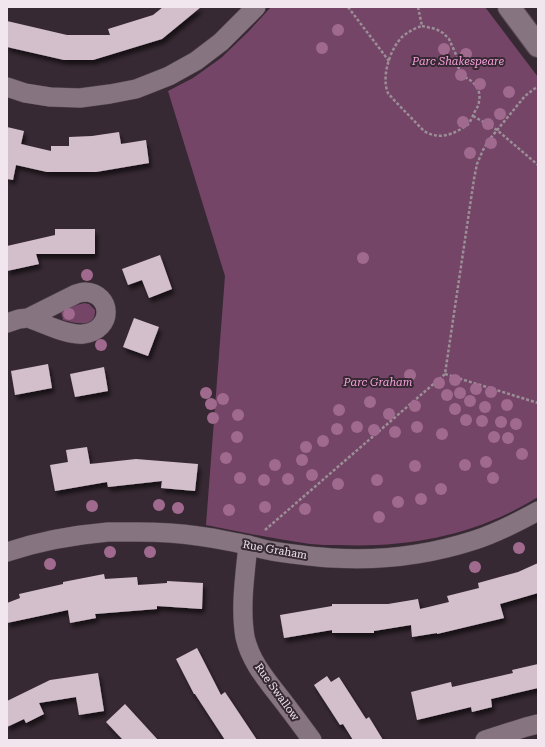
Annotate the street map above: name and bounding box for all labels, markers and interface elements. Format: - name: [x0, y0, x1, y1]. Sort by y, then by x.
- park label: Parc Shakespeare: [411, 55, 504, 68]
- park label: Parc Graham: [343, 376, 413, 389]
- street label: Rue Graham: [242, 538, 308, 562]
- street label: Rue Swallow: [252, 661, 303, 724]

